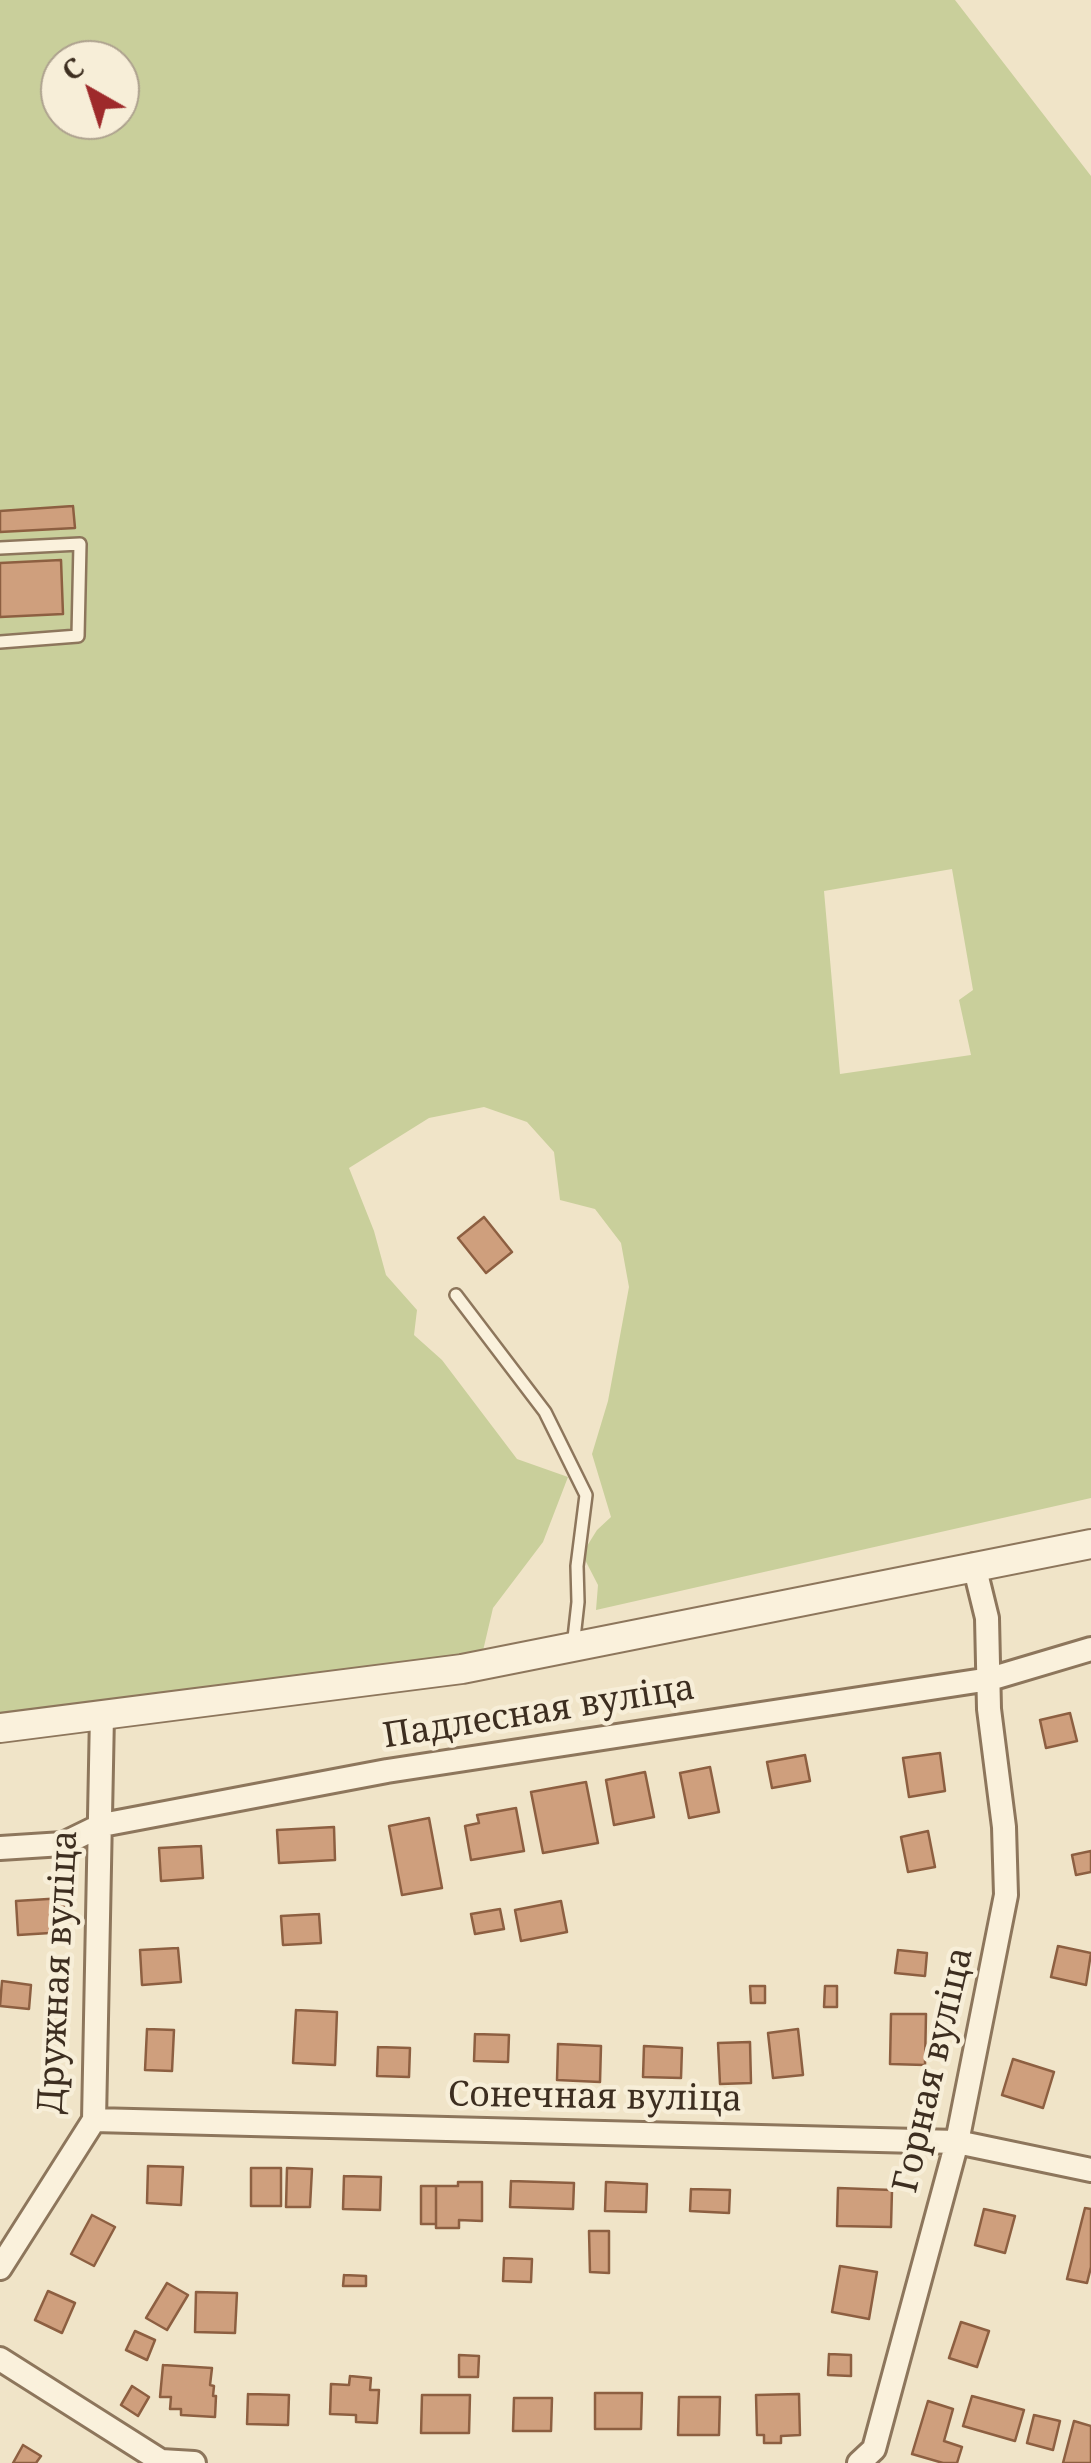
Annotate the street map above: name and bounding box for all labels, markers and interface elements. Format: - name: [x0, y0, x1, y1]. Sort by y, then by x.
- north arrow: [40, 40, 140, 140]
- text: С: [53, 48, 92, 89]
- street label: Падлесная вуліца: [380, 1668, 698, 1758]
- street label: Дружная вуліца: [31, 1829, 87, 2115]
- street label: Горная вуліца: [885, 1943, 983, 2197]
- street label: Сонечная вуліца: [448, 2074, 742, 2122]

